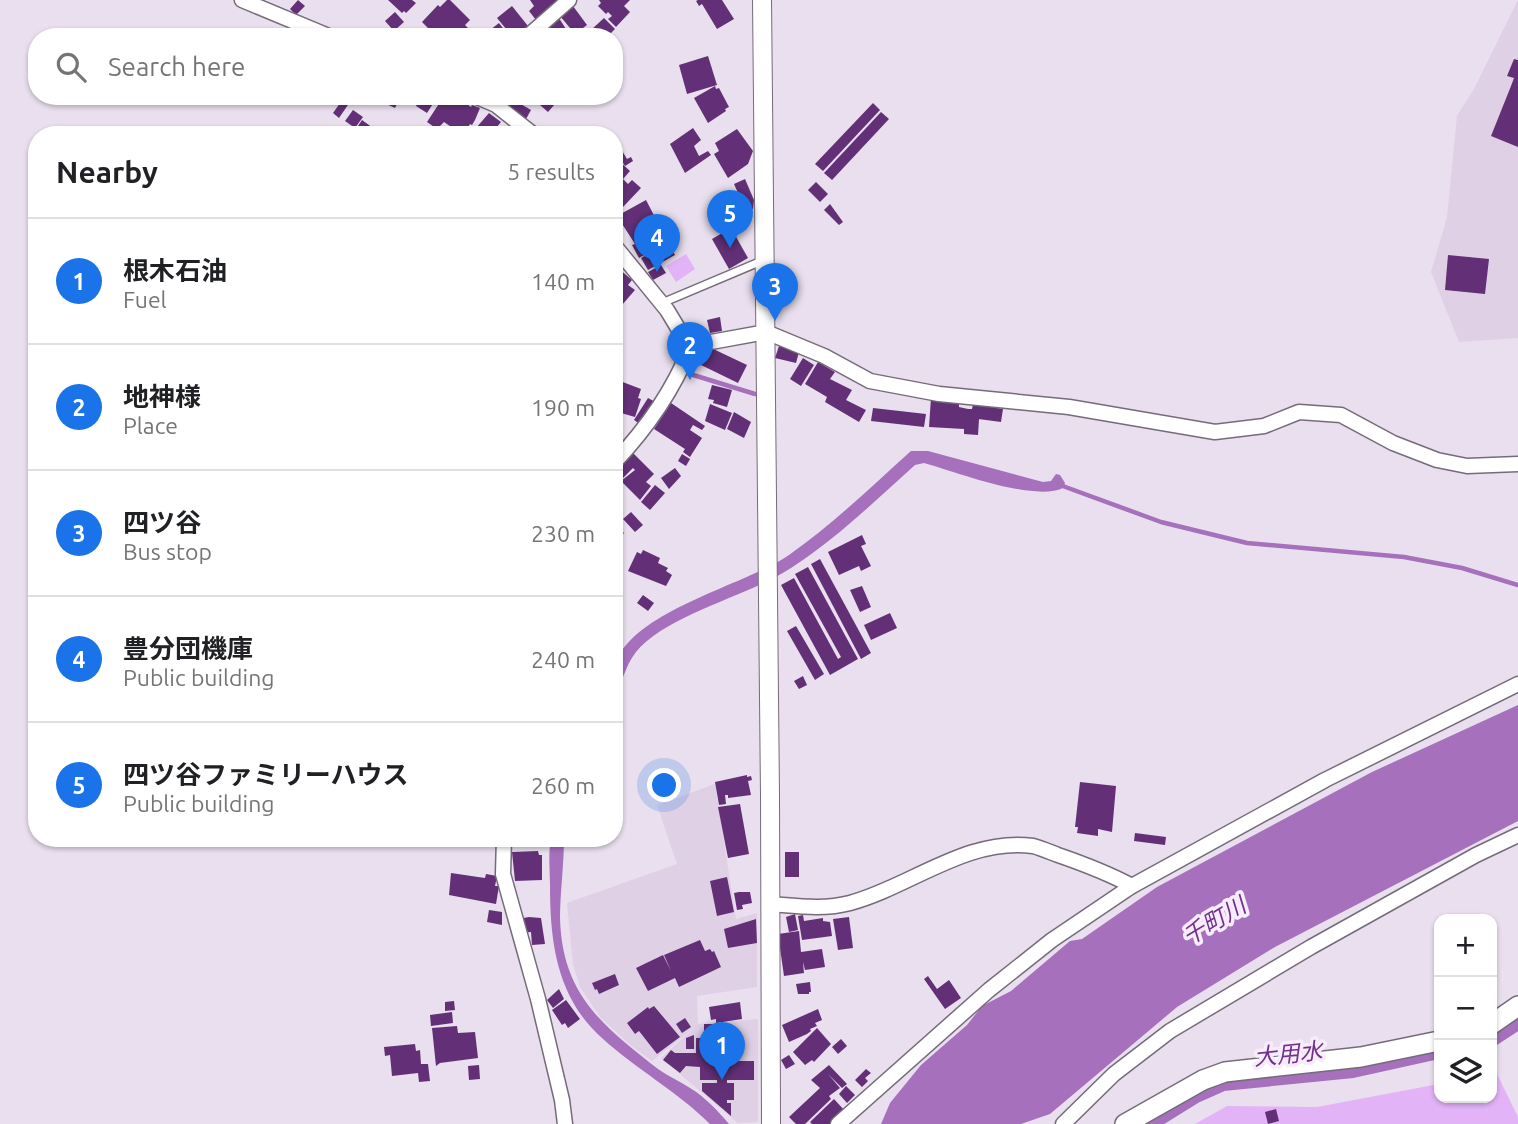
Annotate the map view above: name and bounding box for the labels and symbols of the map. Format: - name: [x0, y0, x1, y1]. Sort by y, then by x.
- pin: 5: [707, 190, 753, 248]
- pin: 4: [634, 214, 680, 272]
- pin: 3: [752, 263, 798, 321]
- pin: 2: [667, 322, 713, 380]
- your location: [647, 768, 681, 802]
- water label: 千町川: [1178, 891, 1252, 949]
- pin: 1: [699, 1022, 745, 1080]
- water label: 大用水: [1252, 1037, 1327, 1070]

